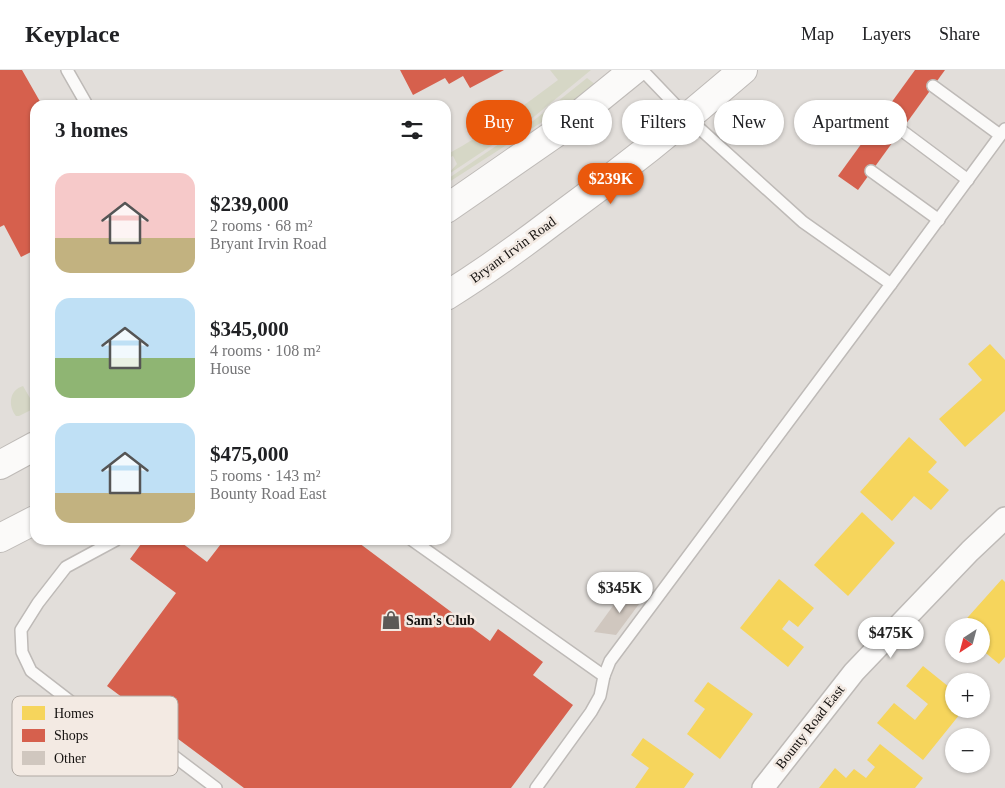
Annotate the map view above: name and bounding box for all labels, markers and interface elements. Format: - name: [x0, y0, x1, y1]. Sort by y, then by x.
- text: Keyplace: [25, 21, 120, 47]
- text: Map: [801, 24, 834, 44]
- text: Layers: [862, 24, 911, 44]
- text: Share: [939, 24, 980, 44]
- chip: Buy: [466, 100, 532, 145]
- chip: Rent: [542, 100, 612, 145]
- chip: Filters: [622, 100, 704, 145]
- chip: New: [714, 100, 784, 145]
- chip: Apartment: [794, 100, 907, 145]
- icon: filters: [398, 116, 426, 144]
- text: 3 homes: [55, 118, 128, 142]
- pin: $239K: [576, 162, 646, 205]
- text: $239K: [589, 170, 633, 187]
- text: $239,000: [210, 192, 289, 216]
- icon: home: [95, 193, 155, 253]
- street label: Bryant Irvin Road: [467, 214, 559, 286]
- text: 2 rooms · 68 m²: [210, 217, 313, 234]
- text: Bryant Irvin Road: [210, 235, 326, 252]
- text: $345,000: [210, 317, 289, 341]
- icon: home: [95, 318, 155, 378]
- text: 4 rooms · 108 m²: [210, 342, 321, 359]
- text: House: [210, 360, 251, 377]
- text: $475,000: [210, 442, 289, 466]
- icon: home: [95, 443, 155, 503]
- text: 5 rooms · 143 m²: [210, 467, 321, 484]
- text: Bounty Road East: [210, 485, 326, 502]
- pin: $345K: [585, 572, 655, 614]
- text: $345K: [598, 579, 642, 596]
- shop icon: Sam's Club: [380, 609, 402, 631]
- place label: Sam's Club: [406, 613, 475, 628]
- pin: $475K: [856, 616, 926, 659]
- north arrow: [945, 618, 990, 662]
- map controls: [945, 618, 990, 773]
- text: $475K: [869, 624, 913, 641]
- button: +: [945, 673, 990, 718]
- street label: Bounty Road East: [773, 682, 847, 772]
- legend: [12, 696, 178, 776]
- text: Homes: [54, 706, 94, 721]
- text: Shops: [54, 728, 88, 743]
- button: −: [945, 728, 990, 773]
- text: Other: [54, 751, 86, 766]

